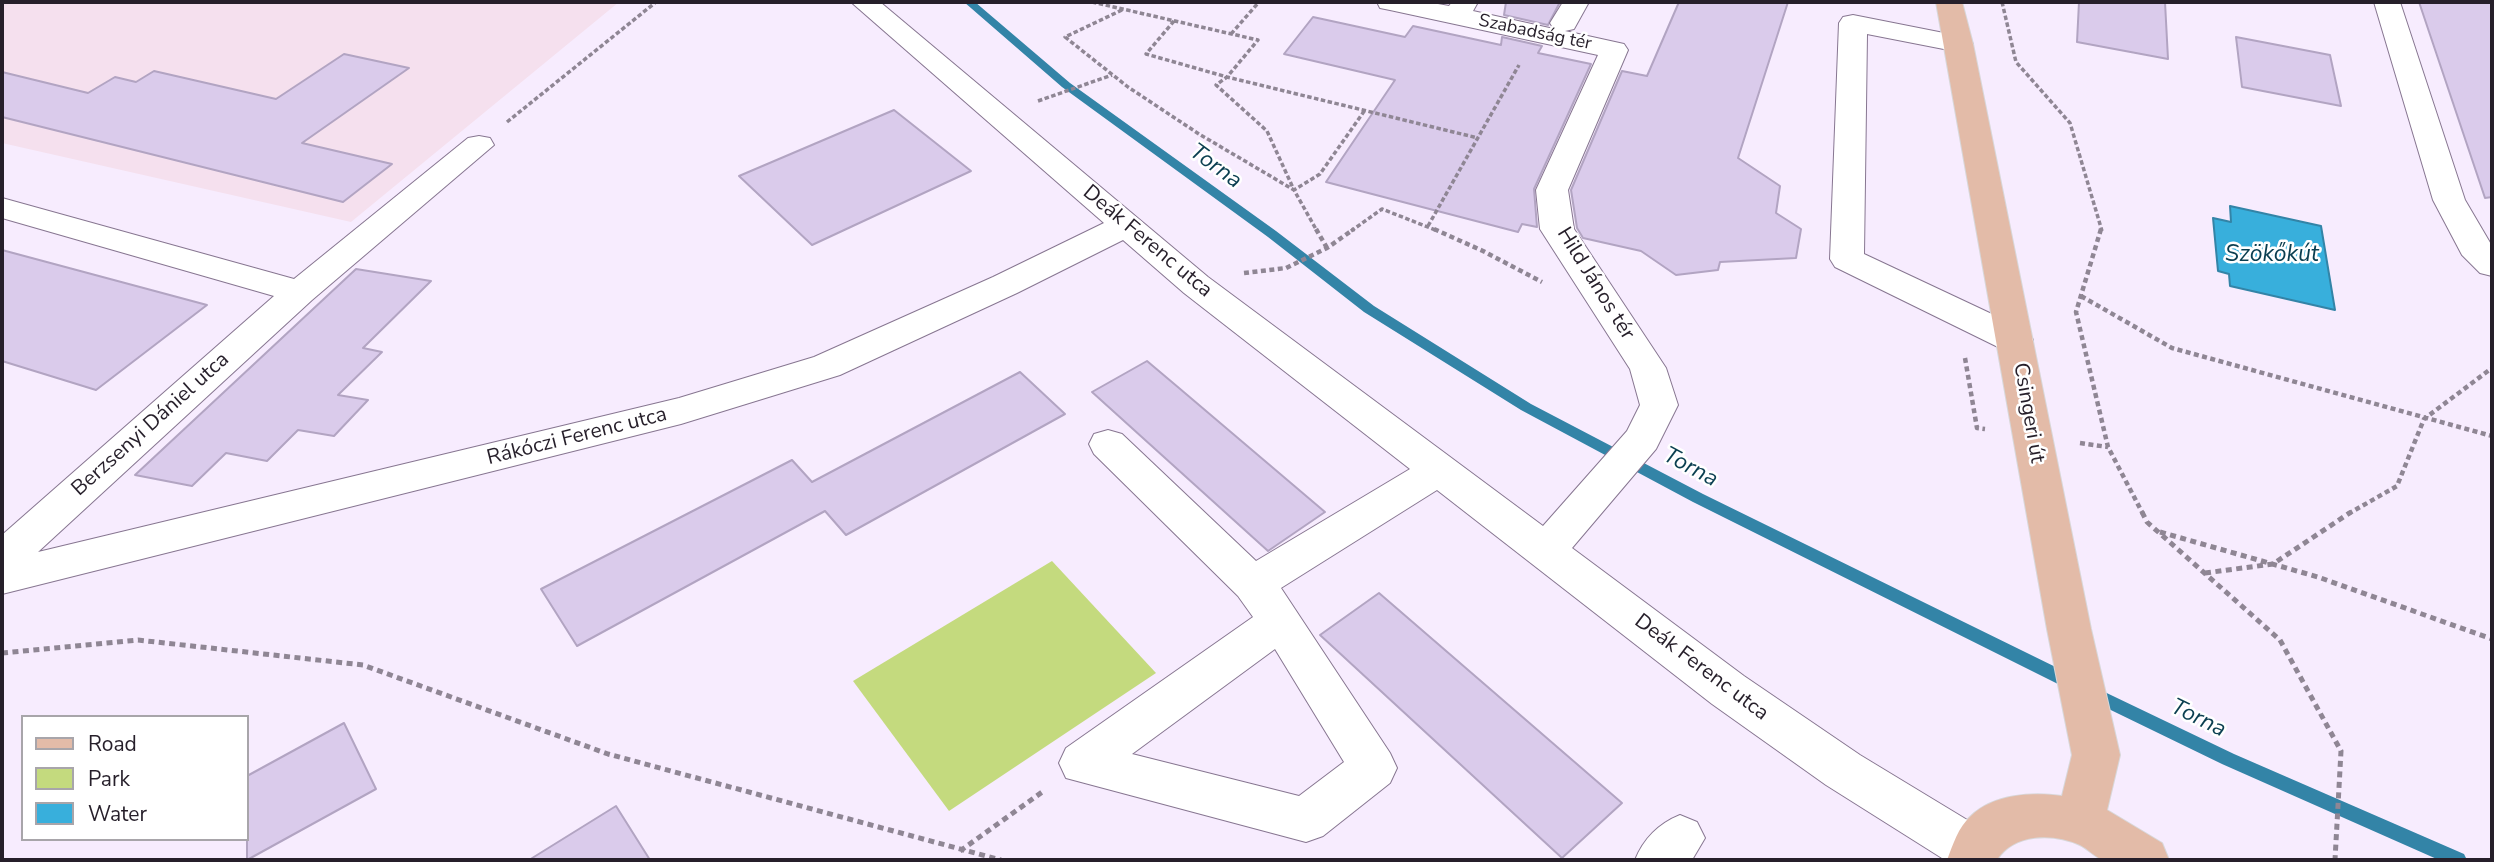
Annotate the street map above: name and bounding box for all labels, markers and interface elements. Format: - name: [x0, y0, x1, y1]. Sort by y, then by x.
- street label: Szabadság tér: [1477, 10, 1593, 56]
- water label: Torna: [1183, 139, 1247, 195]
- street label: Deák Ferenc utca: [1077, 180, 1217, 304]
- street label: Hild János tér: [1551, 223, 1639, 345]
- water label: Szökőkút: [2225, 241, 2319, 269]
- street label: Berzsenyi Dániel utca: [67, 348, 235, 502]
- street label: Csingeri út: [2007, 361, 2049, 465]
- street label: Rákóczi Ferenc utca: [484, 402, 670, 472]
- water label: Torna: [1658, 442, 1722, 494]
- street label: Deák Ferenc utca: [1629, 609, 1773, 727]
- water label: Torna: [2166, 694, 2230, 744]
- legend: [21, 715, 248, 841]
- text: Road: [88, 730, 137, 758]
- text: Park: [88, 765, 130, 793]
- text: Water: [88, 800, 147, 828]

